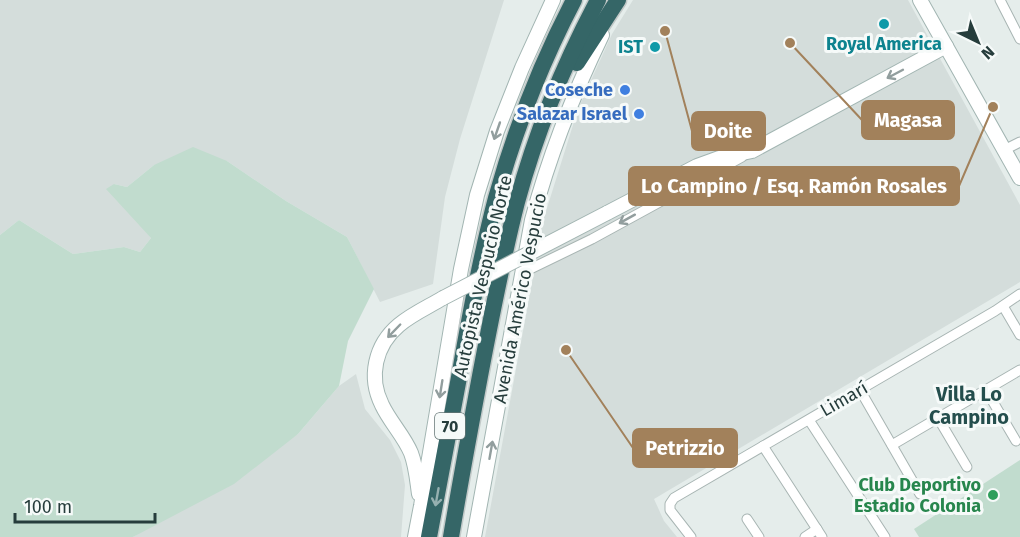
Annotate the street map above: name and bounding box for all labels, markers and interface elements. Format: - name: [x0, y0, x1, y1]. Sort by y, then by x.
- north arrow: [948, 12, 1008, 72]
- marker: Royal America: [877, 17, 891, 31]
- place label: Royal America: [826, 33, 942, 55]
- place label: IST: [618, 36, 643, 58]
- marker: IST: [648, 40, 662, 54]
- text: N: [978, 42, 998, 63]
- one-way arrow: [886, 69, 904, 80]
- place label: Coseche: [545, 79, 613, 101]
- marker: Coseche: [618, 83, 632, 97]
- callout: Magasa: [862, 101, 954, 139]
- place label: Salazar Israel: [517, 103, 628, 125]
- marker: Salazar Israel: [632, 107, 646, 121]
- text: Magasa: [874, 108, 942, 132]
- callout: Doite: [692, 112, 765, 150]
- text: Doite: [704, 119, 752, 143]
- one-way arrow: [491, 121, 502, 140]
- callout: Lo Campino / Esq. Ramón Rosales: [629, 167, 959, 205]
- street label: Autopista Vespucio Norte: [449, 173, 517, 379]
- text: Lo Campino / Esq. Ramón Rosales: [641, 174, 947, 198]
- street label: Avenida Américo Vespucio: [489, 191, 551, 405]
- one-way arrow: [619, 213, 636, 225]
- one-way arrow: [387, 323, 401, 338]
- street label: Limarí: [816, 377, 872, 421]
- one-way arrow: [435, 379, 446, 399]
- district label: Villa Lo Campino: [929, 382, 1009, 429]
- road number: 70: [435, 413, 465, 439]
- callout: Petrizzio: [633, 429, 737, 467]
- text: Petrizzio: [645, 436, 725, 460]
- one-way arrow: [485, 440, 496, 460]
- place label: Club Deportivo Estadio Colonia: [854, 474, 981, 517]
- scale bar: [15, 486, 154, 524]
- one-way arrow: [431, 487, 442, 507]
- marker: Club Deportivo Estadio Colonia: [986, 488, 1000, 502]
- text: 100 m: [24, 496, 72, 518]

